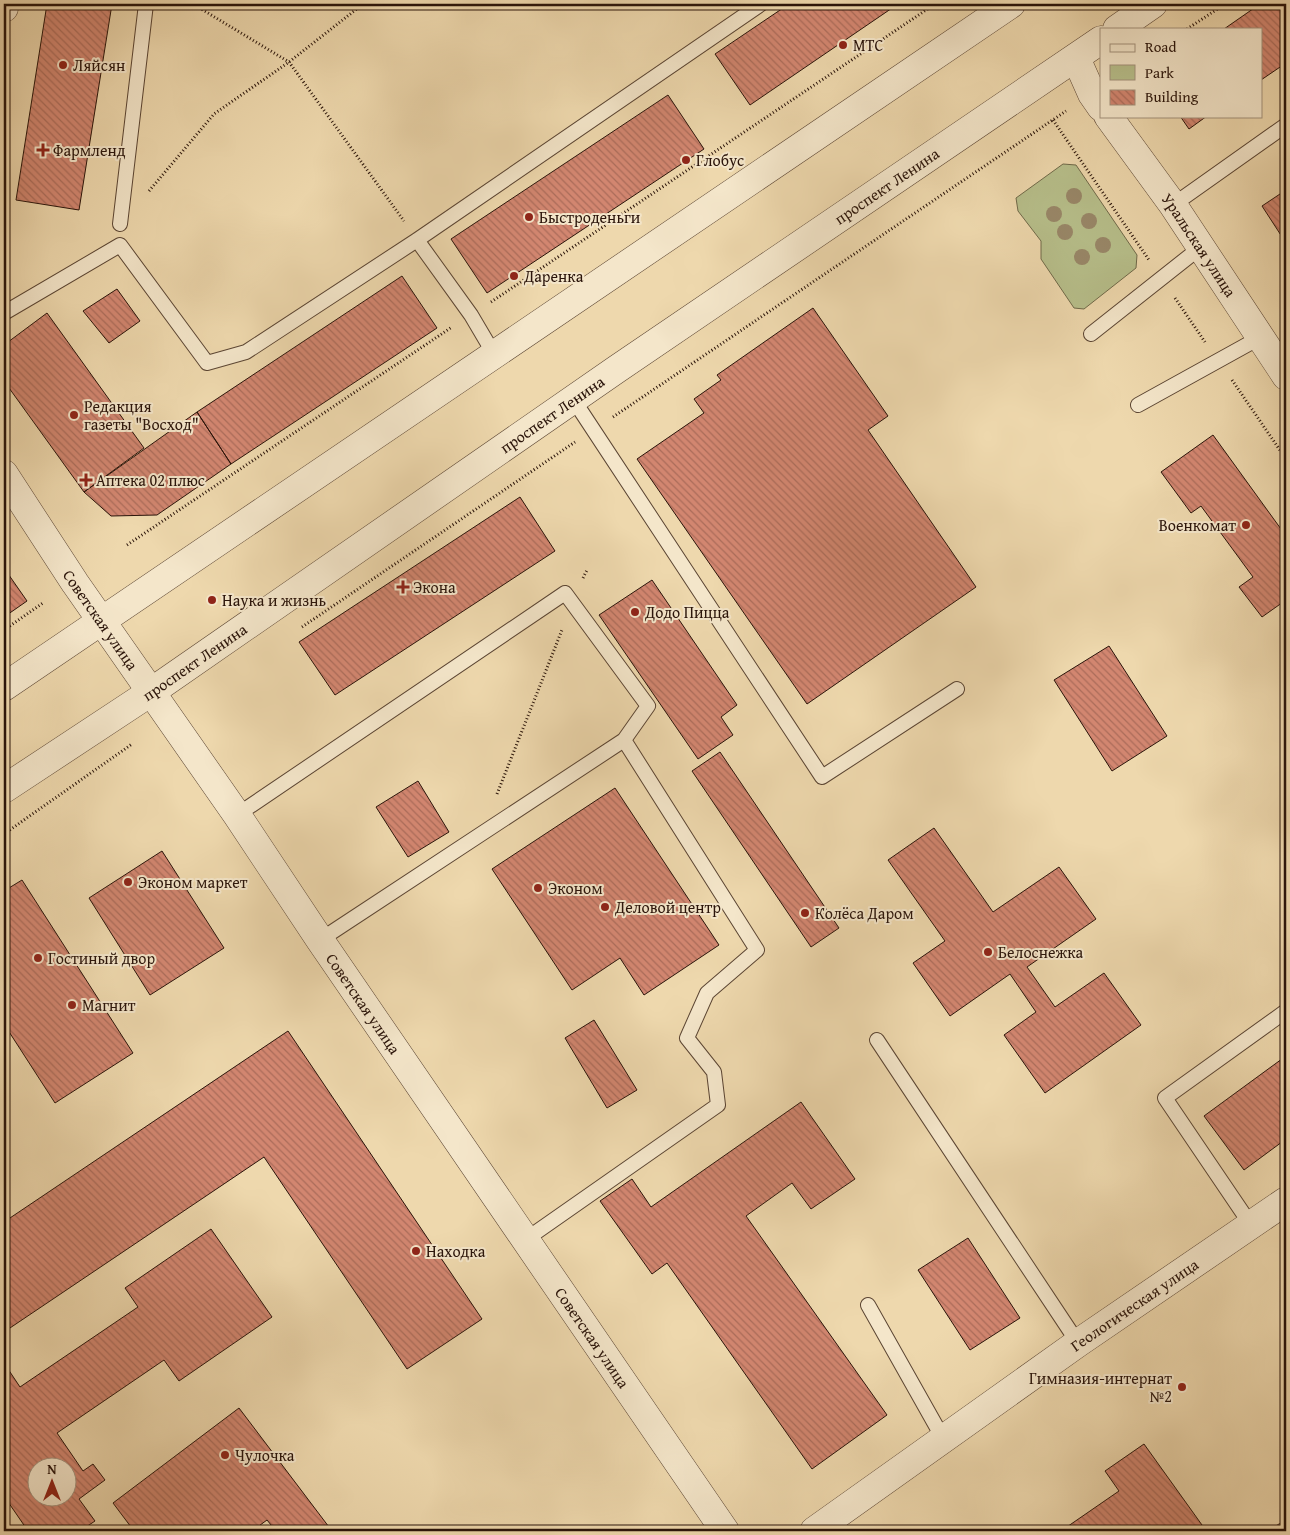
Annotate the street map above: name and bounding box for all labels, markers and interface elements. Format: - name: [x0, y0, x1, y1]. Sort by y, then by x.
- legend: [1100, 28, 1262, 118]
- place label: МТС: [853, 33, 884, 57]
- text: Road: [1145, 36, 1176, 57]
- marker: МТС: [837, 39, 849, 51]
- place label: Ляйсян: [73, 53, 125, 77]
- marker: Ляйсян: [57, 59, 69, 71]
- text: Park: [1145, 62, 1174, 83]
- text: Building: [1145, 86, 1199, 107]
- place label: Фармленд: [53, 138, 126, 162]
- street label: проспект Ленина: [829, 141, 944, 230]
- marker: Фармленд: [37, 144, 49, 156]
- place label: Глобус: [696, 148, 744, 172]
- marker: Глобус: [680, 154, 692, 166]
- street label: Уральская улица: [1156, 188, 1243, 302]
- place label: Быстроденьги: [539, 205, 641, 229]
- marker: Быстроденьги: [523, 211, 535, 223]
- place label: Даренка: [523, 264, 584, 288]
- marker: Даренка: [508, 270, 520, 282]
- street label: проспект Ленина: [495, 369, 609, 459]
- place label: Редакция газеты "Восход": [84, 394, 199, 436]
- marker: Редакция газеты "Восход": [68, 409, 80, 421]
- place label: Аптека 02 плюс: [96, 468, 205, 492]
- marker: Аптека 02 плюс: [80, 474, 92, 486]
- place label: Военкомат: [1159, 513, 1236, 537]
- marker: Военкомат: [1240, 519, 1252, 531]
- street label: Советская улица: [57, 565, 145, 675]
- place label: Экона: [413, 575, 456, 599]
- marker: Экона: [397, 581, 409, 593]
- place label: Наука и жизнь: [222, 588, 326, 612]
- marker: Наука и жизнь: [206, 594, 218, 606]
- place label: Додо Пицца: [644, 600, 730, 624]
- marker: Додо Пицца: [629, 606, 641, 618]
- street label: проспект Ленина: [137, 617, 252, 707]
- place label: Эконом маркет: [138, 870, 248, 894]
- marker: Эконом маркет: [122, 876, 134, 888]
- place label: Эконом: [548, 876, 603, 900]
- marker: Эконом: [532, 882, 544, 894]
- place label: Деловой центр: [614, 895, 721, 919]
- marker: Деловой центр: [599, 901, 611, 913]
- place label: Колёса Даром: [815, 901, 914, 925]
- marker: Колёса Даром: [799, 907, 811, 919]
- place label: Белоснежка: [998, 940, 1084, 964]
- place label: Гостиный двор: [48, 946, 155, 970]
- marker: Белоснежка: [982, 946, 994, 958]
- street label: Советская улица: [320, 948, 407, 1059]
- marker: Гостиный двор: [32, 952, 44, 964]
- place label: Магнит: [82, 993, 136, 1017]
- marker: Магнит: [66, 999, 78, 1011]
- place label: Находка: [426, 1239, 486, 1263]
- marker: Находка: [410, 1245, 422, 1257]
- street label: Геологическая улица: [1065, 1252, 1203, 1357]
- street label: Советская улица: [549, 1282, 636, 1393]
- place label: Гимназия-интернат №2: [1029, 1366, 1172, 1408]
- marker: Гимназия-интернат №2: [1176, 1381, 1188, 1393]
- place label: Чулочка: [235, 1443, 295, 1467]
- marker: Чулочка: [219, 1449, 231, 1461]
- north arrow: [28, 1458, 78, 1508]
- text: N: [47, 1459, 57, 1479]

